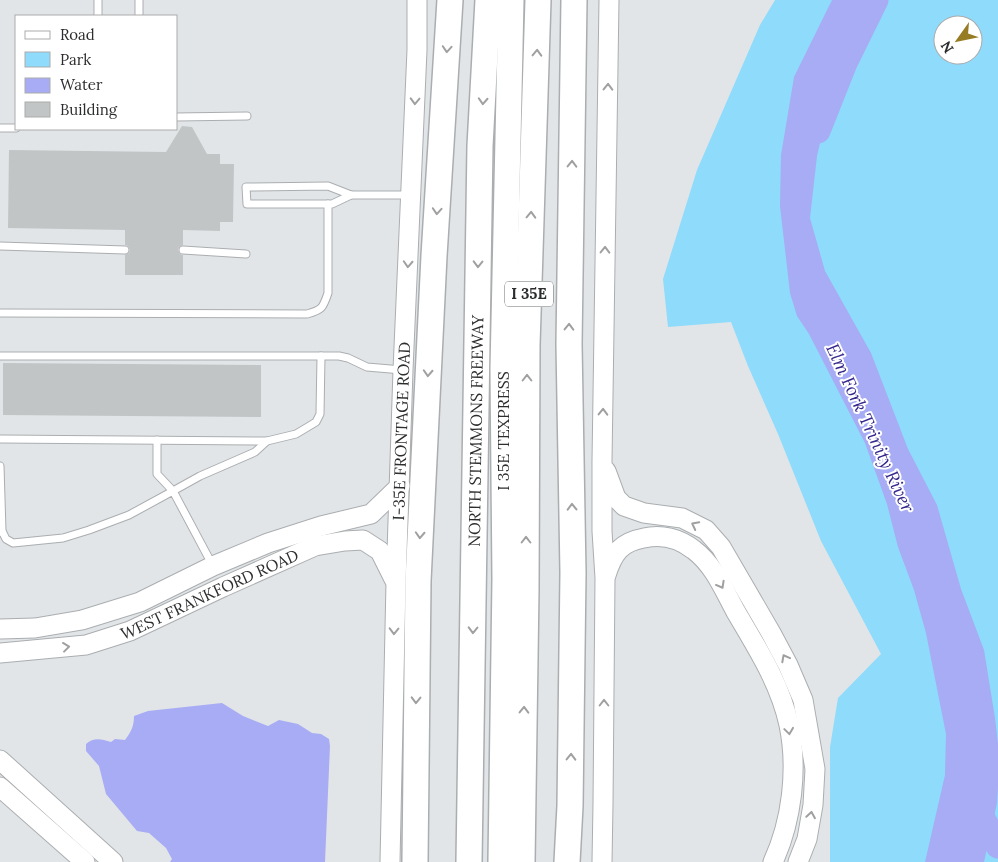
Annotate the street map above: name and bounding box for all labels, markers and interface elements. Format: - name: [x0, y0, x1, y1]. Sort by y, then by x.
- legend: [15, 15, 178, 130]
- north arrow: [933, 15, 983, 65]
- text: Road: [60, 25, 95, 44]
- text: N: [937, 37, 958, 57]
- one-way arrow: [442, 45, 453, 53]
- one-way arrow: [531, 49, 542, 57]
- text: Park: [60, 50, 91, 69]
- text: Water: [60, 75, 103, 94]
- one-way arrow: [602, 83, 613, 91]
- one-way arrow: [409, 97, 420, 105]
- one-way arrow: [477, 97, 488, 105]
- text: Building: [60, 100, 118, 119]
- one-way arrow: [566, 160, 577, 168]
- one-way arrow: [431, 207, 442, 215]
- one-way arrow: [526, 211, 537, 219]
- one-way arrow: [600, 245, 610, 253]
- one-way arrow: [402, 260, 413, 268]
- one-way arrow: [473, 260, 484, 268]
- road number: I 35E: [505, 282, 553, 306]
- street label: NORTH STEMMONS FREEWAY: [464, 314, 487, 547]
- one-way arrow: [564, 323, 574, 330]
- water label: Elm Fork Trinity River: [821, 340, 920, 517]
- street label: I-35E FRONTAGE ROAD: [388, 341, 414, 521]
- one-way arrow: [423, 370, 433, 377]
- street label: I 35E TEXPRESS: [493, 371, 513, 491]
- one-way arrow: [522, 374, 532, 382]
- one-way arrow: [597, 408, 608, 416]
- one-way arrow: [567, 503, 577, 510]
- one-way arrow: [691, 521, 700, 531]
- one-way arrow: [415, 532, 425, 540]
- one-way arrow: [521, 536, 531, 544]
- street label: WEST FRANKFORD ROAD: [118, 545, 302, 643]
- one-way arrow: [715, 579, 725, 588]
- one-way arrow: [468, 626, 478, 634]
- one-way arrow: [389, 627, 400, 635]
- one-way arrow: [63, 642, 71, 653]
- one-way arrow: [781, 654, 791, 663]
- one-way arrow: [411, 696, 422, 704]
- one-way arrow: [599, 699, 609, 706]
- one-way arrow: [519, 706, 529, 714]
- one-way arrow: [783, 727, 794, 735]
- one-way arrow: [565, 753, 576, 761]
- one-way arrow: [805, 811, 815, 820]

